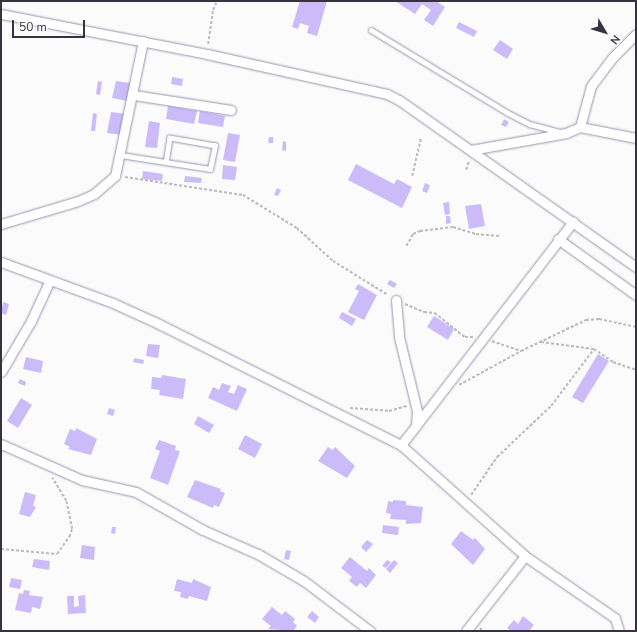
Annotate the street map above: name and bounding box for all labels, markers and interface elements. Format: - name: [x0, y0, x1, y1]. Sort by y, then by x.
- scale bar: [14, 12, 87, 38]
- north arrow: [585, 12, 625, 52]
- text: 50 m: [19, 19, 47, 35]
- text: N: [606, 32, 623, 48]

